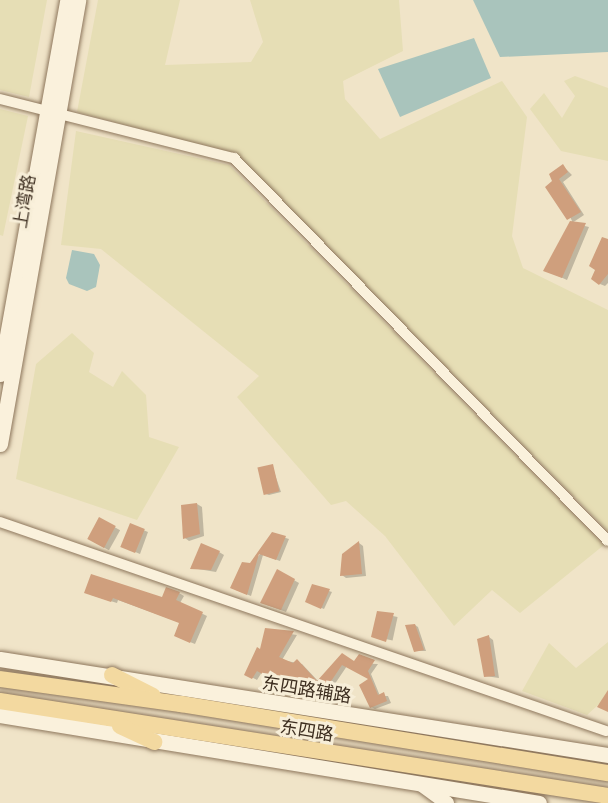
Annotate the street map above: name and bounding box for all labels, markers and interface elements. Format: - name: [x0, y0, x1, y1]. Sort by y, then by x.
- street label: 上湾路: [8, 173, 38, 229]
- street label: 东四路辅路: [261, 670, 353, 706]
- street label: 东四路: [279, 714, 335, 744]

